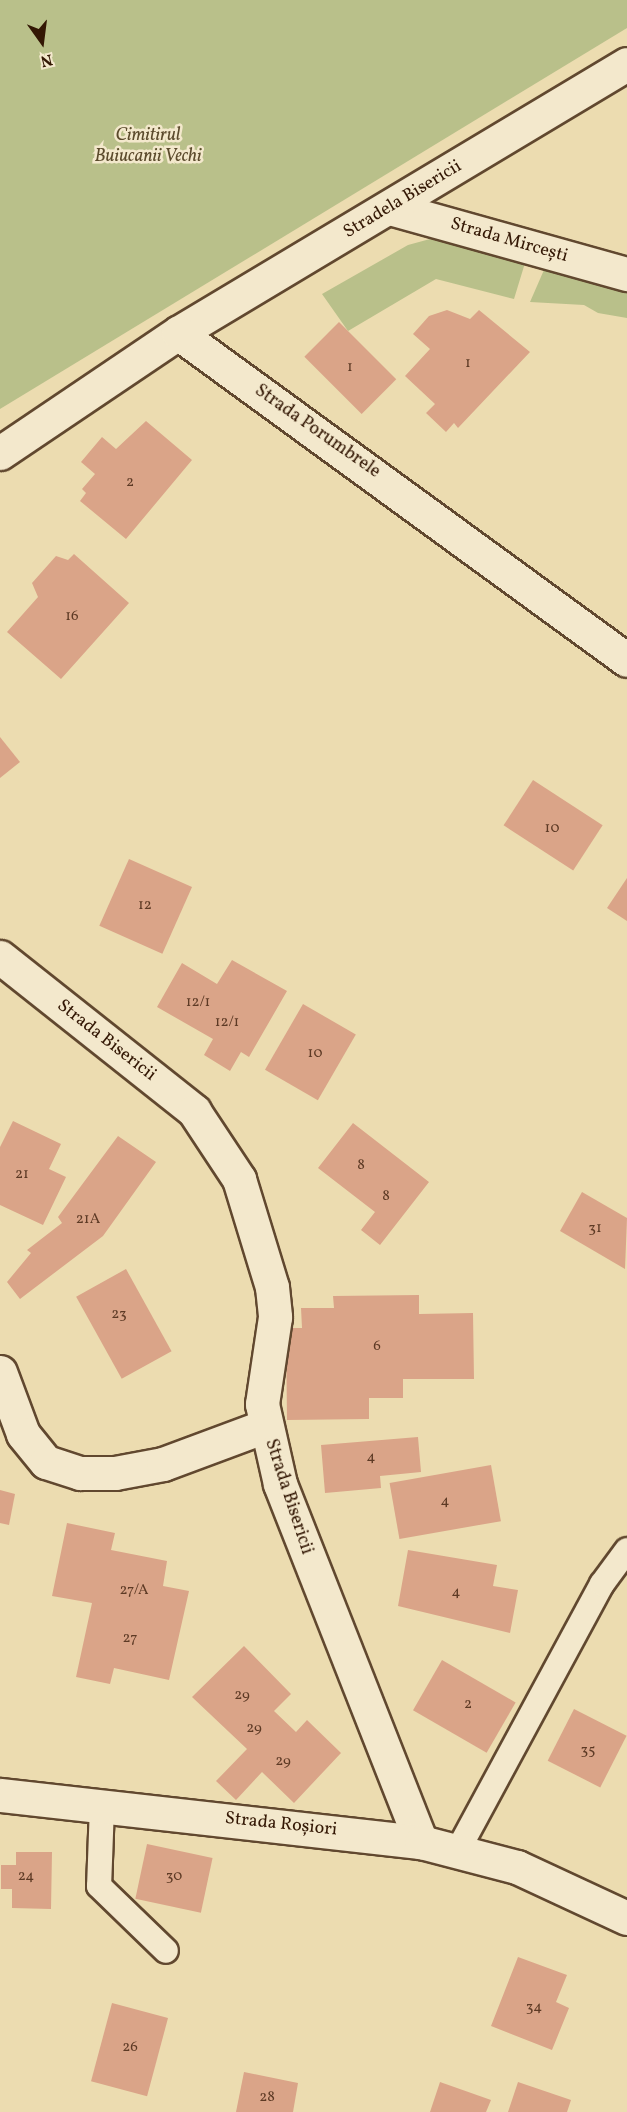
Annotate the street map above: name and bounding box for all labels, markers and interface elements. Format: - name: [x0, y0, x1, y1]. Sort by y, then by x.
- north arrow: [12, 12, 72, 72]
- text: N: [38, 47, 55, 72]
- park label: Cimitirul Buiucanii Vechi: [95, 126, 201, 168]
- street label: Stradela Bisericii: [340, 156, 466, 244]
- street label: Strada Mircești: [448, 214, 570, 268]
- house number: 1: [465, 355, 471, 373]
- house number: 1: [347, 359, 353, 377]
- street label: Strada Porumbrele: [250, 381, 384, 483]
- house number: 2: [126, 474, 134, 492]
- house number: 16: [65, 608, 79, 626]
- house number: 10: [545, 820, 559, 838]
- house number: 12: [138, 897, 152, 915]
- house number: 12/1: [186, 994, 210, 1012]
- street label: Strada Bisericii: [52, 995, 160, 1087]
- house number: 12/1: [215, 1014, 239, 1032]
- house number: 10: [308, 1045, 322, 1063]
- house number: 8: [357, 1157, 365, 1175]
- house number: 21: [15, 1166, 29, 1184]
- house number: 8: [382, 1188, 390, 1206]
- house number: 21A: [76, 1211, 100, 1229]
- house number: 31: [588, 1220, 602, 1238]
- house number: 23: [111, 1306, 127, 1324]
- house number: 6: [373, 1338, 381, 1356]
- street label: Strada Bisericii: [259, 1437, 317, 1557]
- house number: 4: [367, 1449, 375, 1467]
- house number: 4: [441, 1493, 449, 1511]
- house number: 27/A: [119, 1582, 149, 1600]
- house number: 4: [452, 1584, 460, 1602]
- house number: 27: [123, 1630, 137, 1648]
- house number: 29: [234, 1687, 250, 1705]
- house number: 2: [464, 1696, 472, 1714]
- house number: 29: [246, 1720, 262, 1738]
- house number: 35: [581, 1742, 595, 1760]
- house number: 29: [275, 1753, 291, 1771]
- street label: Strada Roșiori: [224, 1808, 338, 1842]
- house number: 24: [18, 1868, 34, 1886]
- house number: 30: [166, 1868, 182, 1886]
- house number: 34: [526, 1999, 542, 2017]
- house number: 26: [122, 2039, 138, 2057]
- house number: 28: [259, 2089, 275, 2107]

